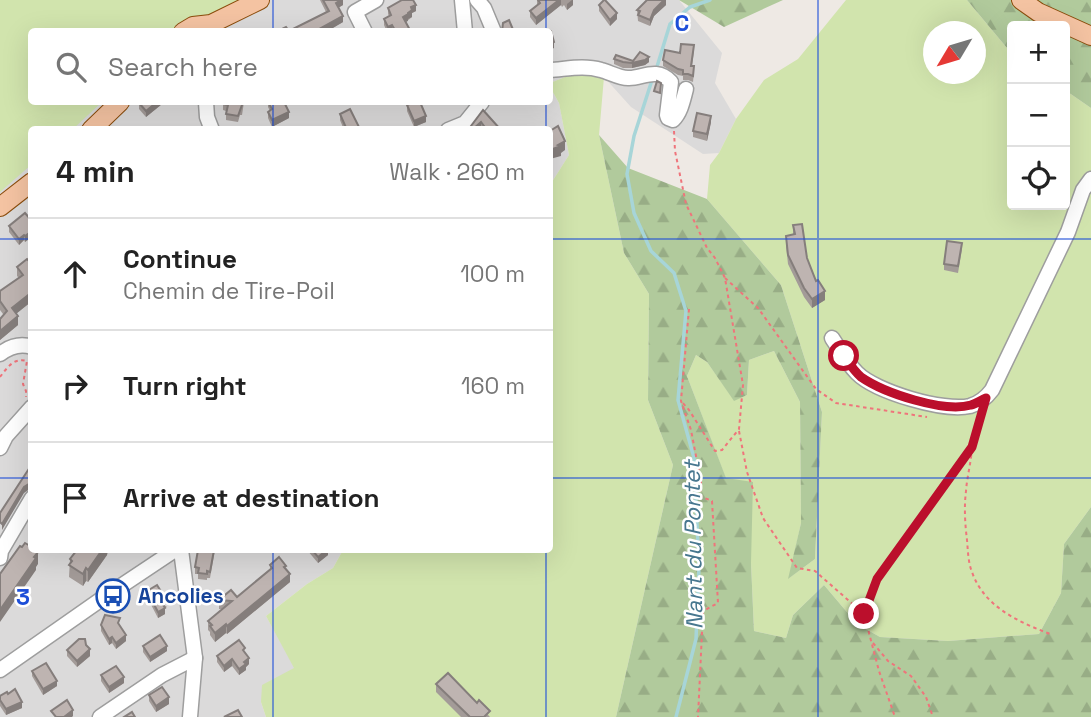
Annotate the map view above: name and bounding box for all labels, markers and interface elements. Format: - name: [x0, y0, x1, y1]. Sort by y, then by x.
- text: C: [675, 8, 689, 38]
- north arrow: [923, 21, 986, 84]
- map controls: [1007, 21, 1070, 210]
- button: +: [1007, 21, 1070, 84]
- search box: [28, 28, 553, 105]
- icon: search: [52, 48, 90, 86]
- text: Search here: [108, 50, 258, 84]
- button: −: [1007, 84, 1070, 147]
- button: locate: [1007, 147, 1070, 210]
- text: 4 min: [56, 152, 135, 191]
- text: Walk · 260 m: [389, 157, 525, 187]
- text: Continue: [123, 242, 237, 276]
- icon: ahead: [56, 255, 94, 293]
- text: 100 m: [460, 259, 525, 289]
- text: Chemin de Tire-Poil: [123, 276, 335, 306]
- route start: [828, 340, 859, 371]
- icon: right: [56, 367, 94, 405]
- text: Turn right: [123, 369, 247, 403]
- text: 160 m: [461, 371, 525, 401]
- water label: Nant du Pontet: [676, 458, 709, 630]
- icon: arrive: [56, 479, 94, 517]
- text: Arrive at destination: [123, 481, 380, 515]
- bus stop icon: Ancolies: [94, 577, 132, 615]
- text: 3: [16, 582, 30, 612]
- place label: Ancolies: [138, 582, 224, 609]
- route end: [848, 598, 879, 629]

